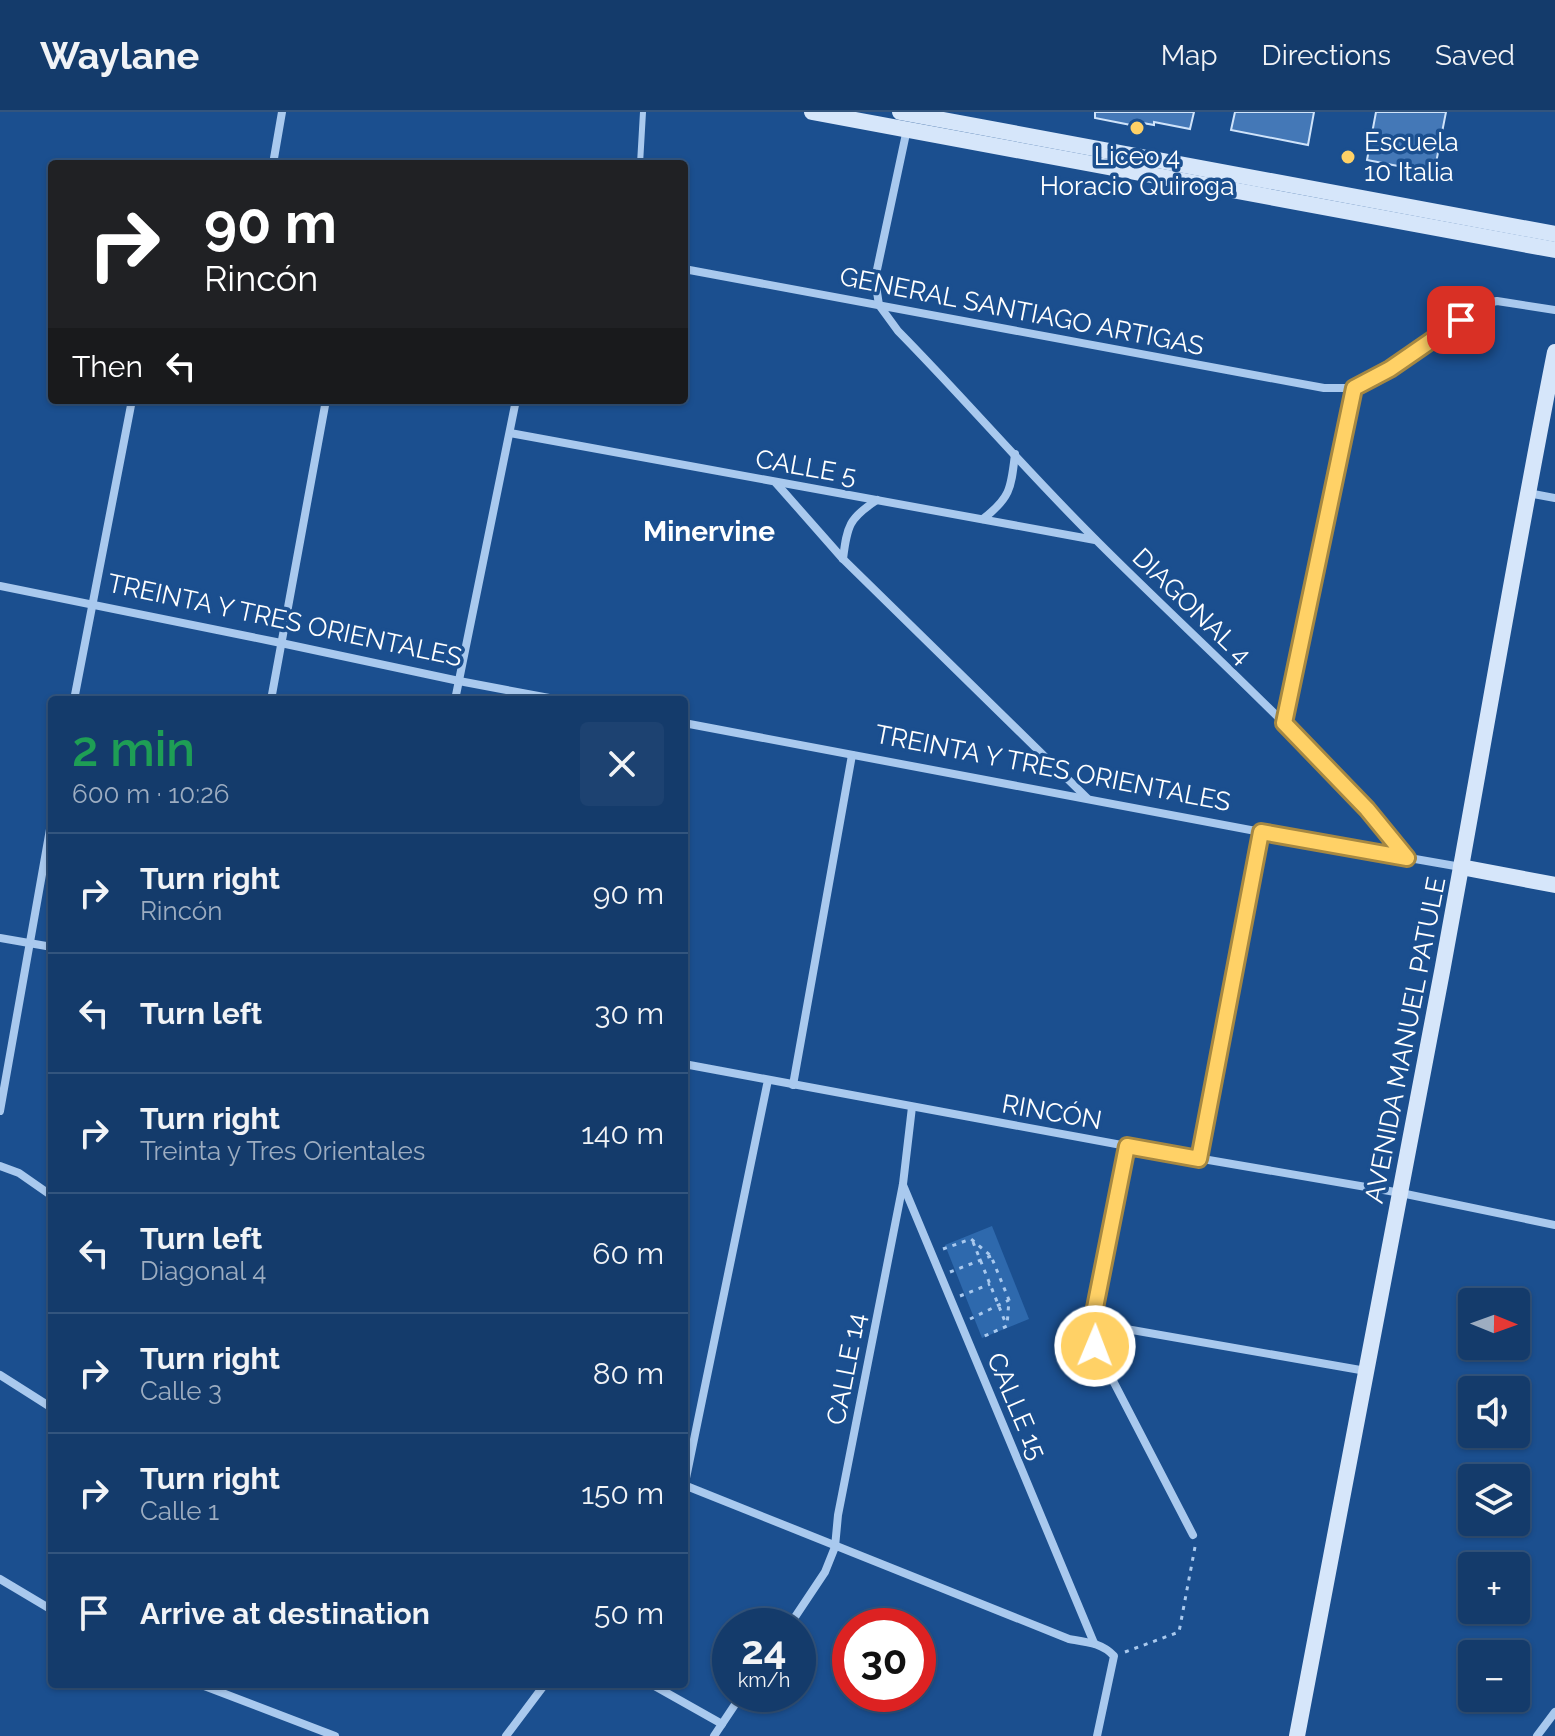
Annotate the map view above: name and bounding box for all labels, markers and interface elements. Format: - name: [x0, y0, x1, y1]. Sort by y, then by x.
- text: Waylane: [40, 33, 199, 78]
- text: Map: [1161, 39, 1218, 72]
- text: Directions: [1262, 39, 1391, 72]
- text: Saved: [1435, 39, 1515, 72]
- marker: Liceo 4 Horacio Quiroga: [1128, 119, 1146, 137]
- place label: Escuela 10 Italia: [1364, 127, 1459, 187]
- place label: Liceo 4 Horacio Quiroga: [1040, 141, 1234, 201]
- marker: Escuela 10 Italia: [1339, 148, 1357, 166]
- text: 90 m: [204, 190, 337, 256]
- icon: right: [72, 192, 176, 296]
- text: Rincón: [204, 257, 318, 299]
- street label: GENERAL SANTIAGO ARTIGAS: [837, 261, 1207, 361]
- pin: [1427, 286, 1495, 354]
- icon: arrive: [1439, 298, 1483, 342]
- icon: left: [159, 344, 203, 388]
- text: Then: [72, 349, 143, 384]
- street label: CALLE 5: [753, 443, 859, 491]
- district label: Minervine: [643, 515, 775, 548]
- street label: DIAGONAL 4: [1127, 542, 1257, 670]
- street label: TREINTA Y TRES ORIENTALES: [105, 568, 465, 672]
- street label: TREINTA Y TRES ORIENTALES: [873, 719, 1233, 817]
- text: 2 min: [72, 721, 195, 777]
- button: close: [580, 722, 664, 806]
- text: 600 m · 10:26: [72, 779, 229, 809]
- text: Turn right: [140, 861, 280, 896]
- icon: right: [72, 871, 116, 915]
- street label: AVENIDA MANUEL PATULE: [1359, 874, 1451, 1206]
- text: 90 m: [593, 876, 664, 911]
- text: Rincón: [140, 896, 222, 926]
- icon: left: [72, 991, 116, 1035]
- text: Turn left: [140, 996, 262, 1031]
- text: 30 m: [594, 996, 664, 1031]
- street label: RINCÓN: [1000, 1087, 1104, 1136]
- text: Turn right: [140, 1101, 280, 1136]
- icon: right: [72, 1111, 116, 1155]
- text: 140 m: [581, 1116, 664, 1151]
- text: Treinta y Tres Orientales: [140, 1136, 425, 1166]
- text: Turn left: [140, 1221, 262, 1256]
- icon: left: [72, 1231, 116, 1275]
- text: 60 m: [592, 1236, 664, 1271]
- text: Diagonal 4: [140, 1256, 266, 1286]
- north arrow: [1458, 1288, 1530, 1360]
- map controls: [1458, 1288, 1530, 1712]
- position arrow: [1053, 1304, 1137, 1388]
- street label: CALLE 14: [820, 1311, 872, 1427]
- text: Turn right: [140, 1341, 280, 1376]
- street label: CALLE 15: [981, 1348, 1053, 1464]
- icon: right: [72, 1351, 116, 1395]
- text: 80 m: [593, 1356, 664, 1391]
- text: Calle 3: [140, 1376, 222, 1406]
- button: sound: [1458, 1376, 1530, 1448]
- text: Turn right: [140, 1461, 280, 1496]
- button: layers: [1458, 1464, 1530, 1536]
- icon: right: [72, 1471, 116, 1515]
- text: 150 m: [581, 1476, 664, 1511]
- text: Calle 1: [140, 1496, 219, 1526]
- button: +: [1458, 1552, 1530, 1624]
- icon: arrive: [72, 1591, 116, 1635]
- text: Arrive at destination: [140, 1596, 430, 1631]
- text: 50 m: [594, 1596, 664, 1631]
- speed limit sign: 30: [832, 1608, 936, 1712]
- text: 24: [741, 1626, 787, 1673]
- button: −: [1458, 1640, 1530, 1712]
- text: km/h: [738, 1668, 790, 1692]

